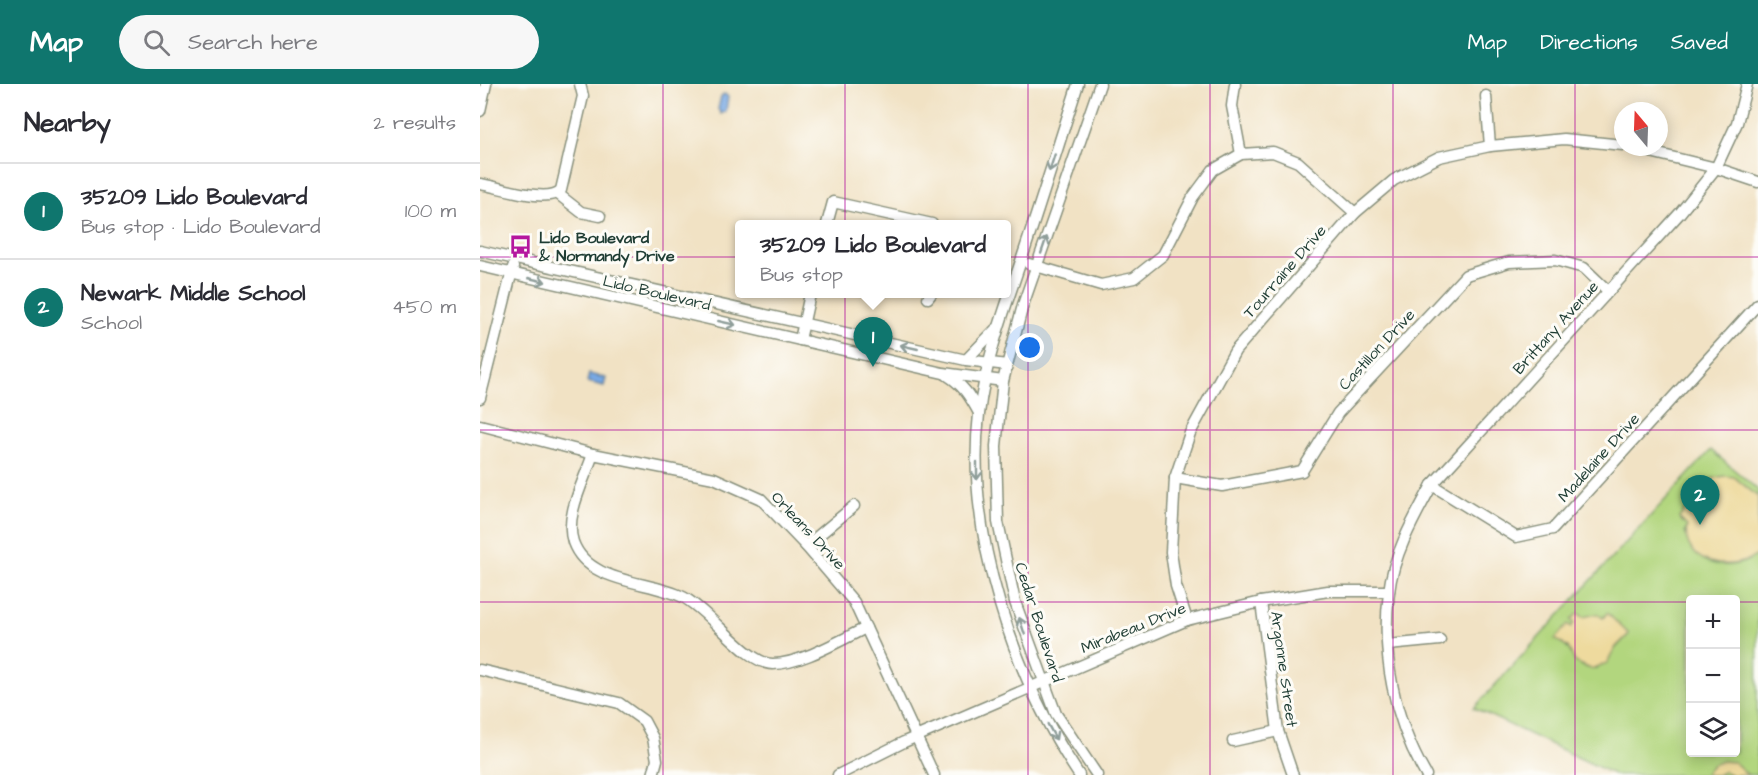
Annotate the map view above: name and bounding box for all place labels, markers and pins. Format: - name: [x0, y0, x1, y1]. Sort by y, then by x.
- place label: Lido Boulevard & Normandy Drive: [538, 227, 675, 268]
- bus stop icon: Lido Boulevard & Normandy Drive: [508, 233, 534, 259]
- pin: 1: [854, 318, 892, 367]
- pin: 2: [1680, 476, 1720, 525]

